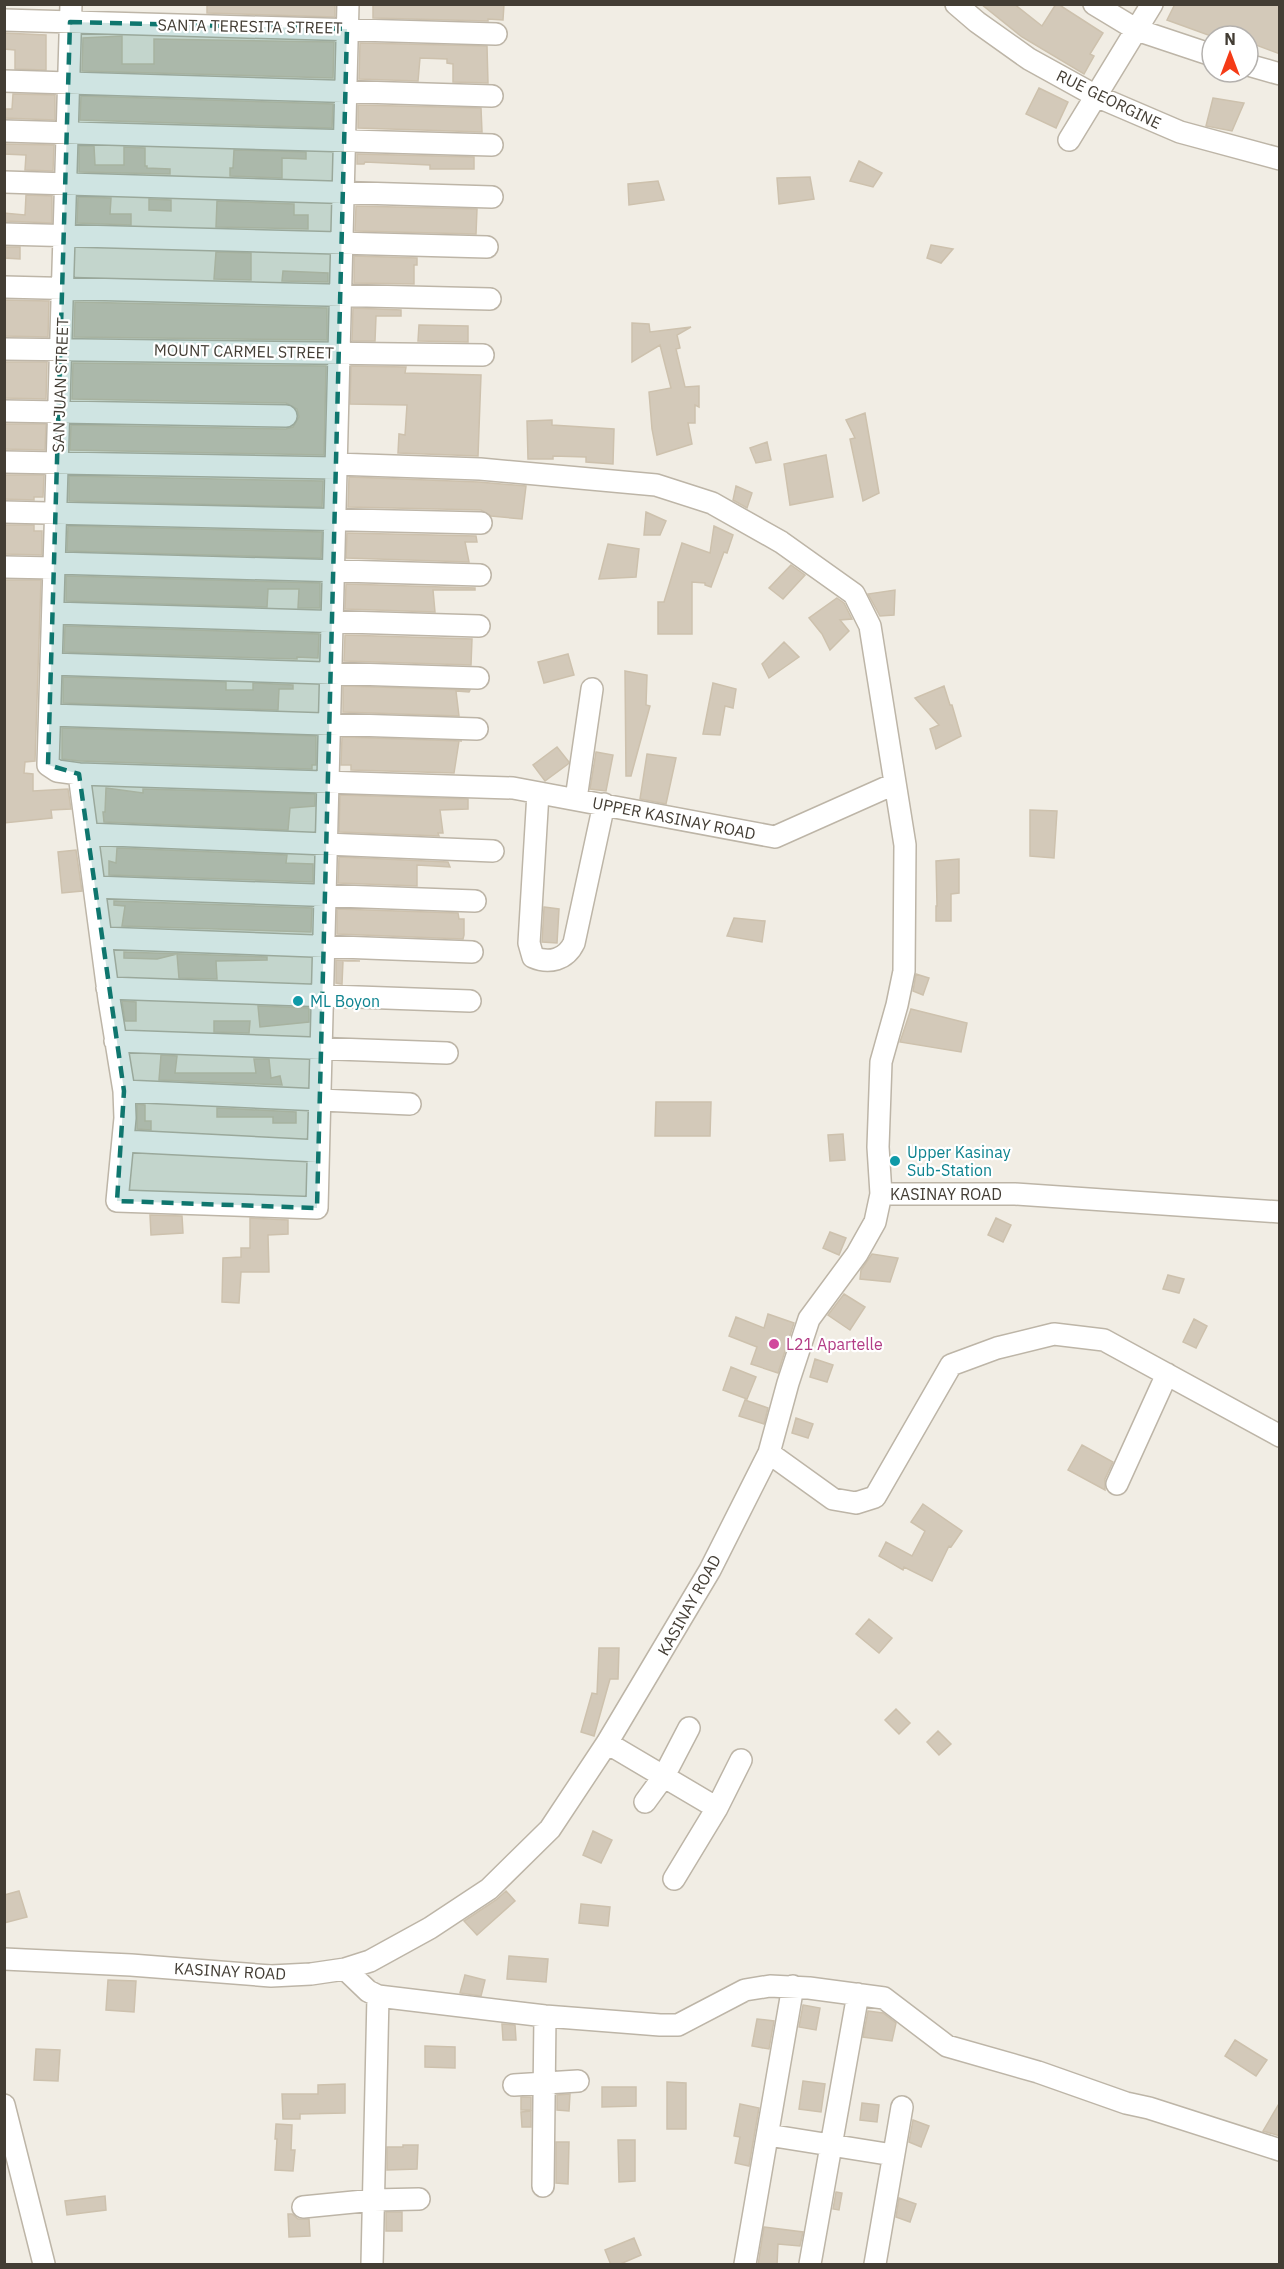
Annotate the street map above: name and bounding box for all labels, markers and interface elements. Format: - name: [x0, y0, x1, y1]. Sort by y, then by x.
- street label: SANTA TERESITA STREET: [157, 14, 343, 38]
- north arrow: [1200, 24, 1260, 84]
- text: N: [1224, 29, 1236, 49]
- street label: RUE GEORGINE: [1053, 65, 1165, 133]
- street label: SAN JUAN STREET: [48, 317, 72, 453]
- street label: MOUNT CARMEL STREET: [154, 339, 334, 363]
- street label: UPPER KASINAY ROAD: [591, 792, 757, 844]
- place label: ML Boyon: [310, 991, 380, 1011]
- marker: ML Boyon: [291, 994, 305, 1008]
- place label: Upper Kasinay Sub-Station: [907, 1142, 1011, 1180]
- marker: Upper Kasinay Sub-Station: [888, 1154, 902, 1168]
- street label: KASINAY ROAD: [890, 1184, 1002, 1204]
- place label: L21 Apartelle: [786, 1334, 883, 1354]
- marker: L21 Apartelle: [767, 1337, 781, 1351]
- street label: KASINAY ROAD: [653, 1551, 725, 1659]
- street label: KASINAY ROAD: [173, 1958, 287, 1984]

